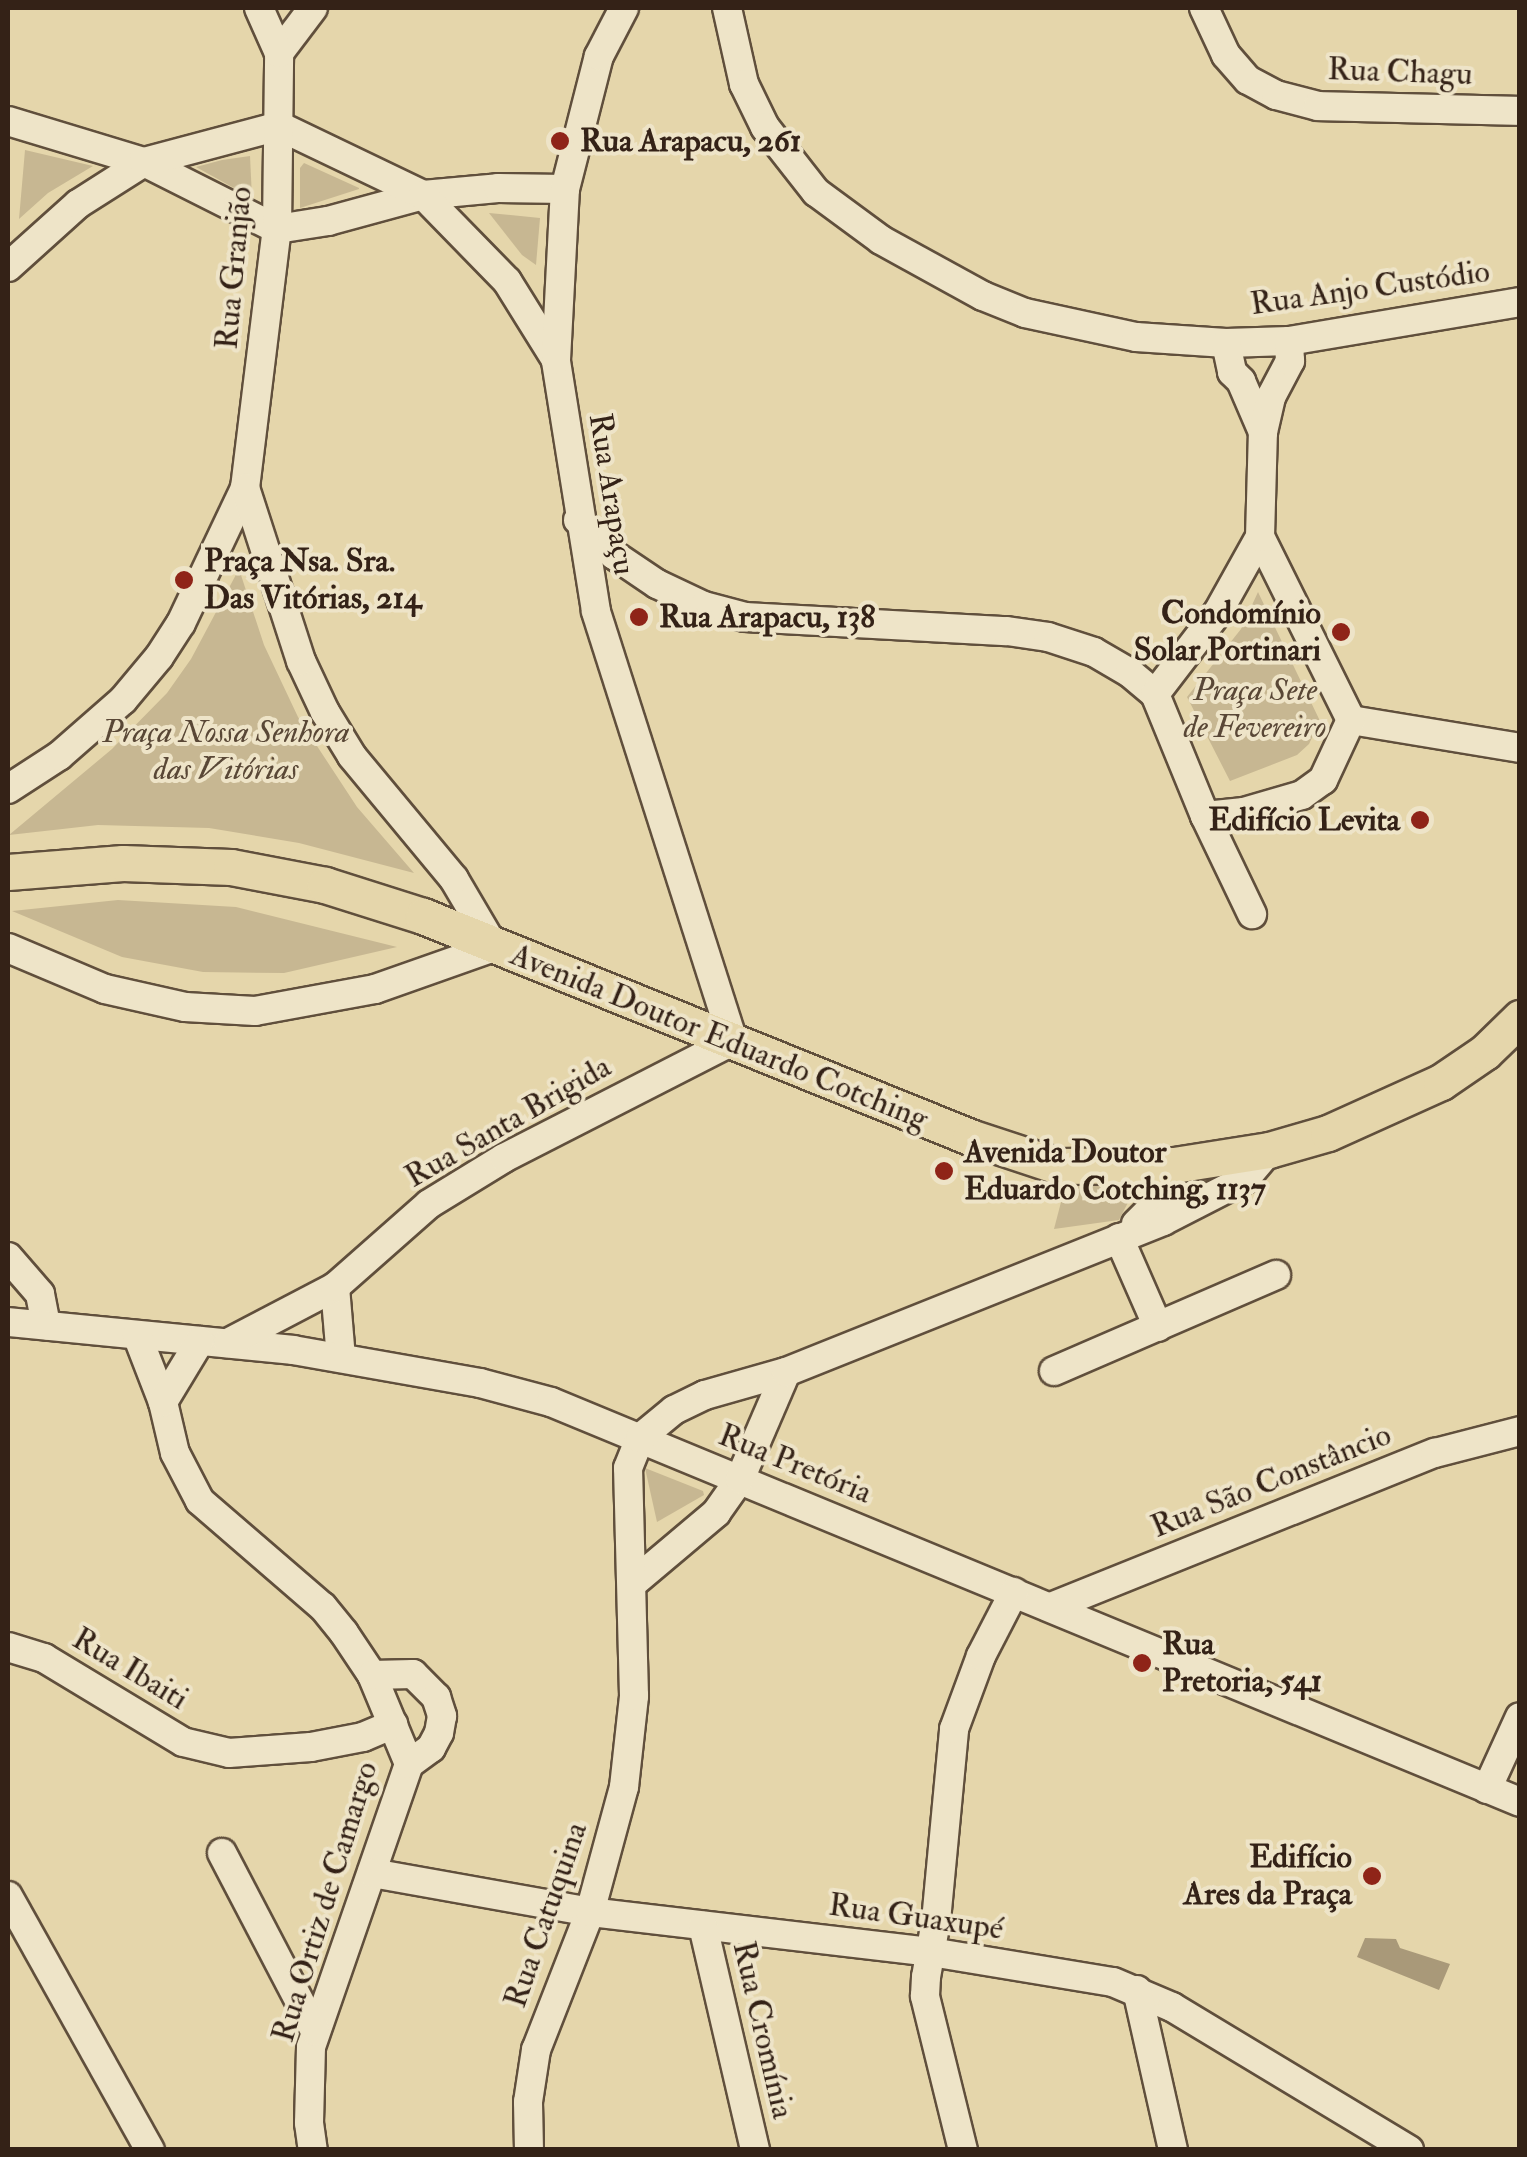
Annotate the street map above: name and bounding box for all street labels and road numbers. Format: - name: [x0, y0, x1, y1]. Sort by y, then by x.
- street label: Rua Chagu: [1327, 50, 1473, 94]
- street label: Rua Granjão: [208, 185, 260, 351]
- street label: Rua Anjo Custódio: [1248, 252, 1492, 324]
- street label: Rua Arapaçu: [580, 410, 644, 578]
- street label: Avenida Doutor Eduardo Cotching: [505, 935, 933, 1139]
- street label: Rua Santa Brigida: [398, 1048, 618, 1196]
- street label: Rua São Constâncio: [1146, 1415, 1396, 1547]
- street label: Rua Pretória: [713, 1416, 877, 1512]
- street label: Rua Ibaiti: [65, 1620, 195, 1718]
- street label: Rua Ortiz de Camargo: [264, 1757, 386, 2047]
- street label: Rua Catuquina: [496, 1817, 596, 2013]
- street label: Rua Guaxupé: [826, 1886, 1006, 1948]
- street label: Rua Cromínia: [724, 1938, 802, 2122]

